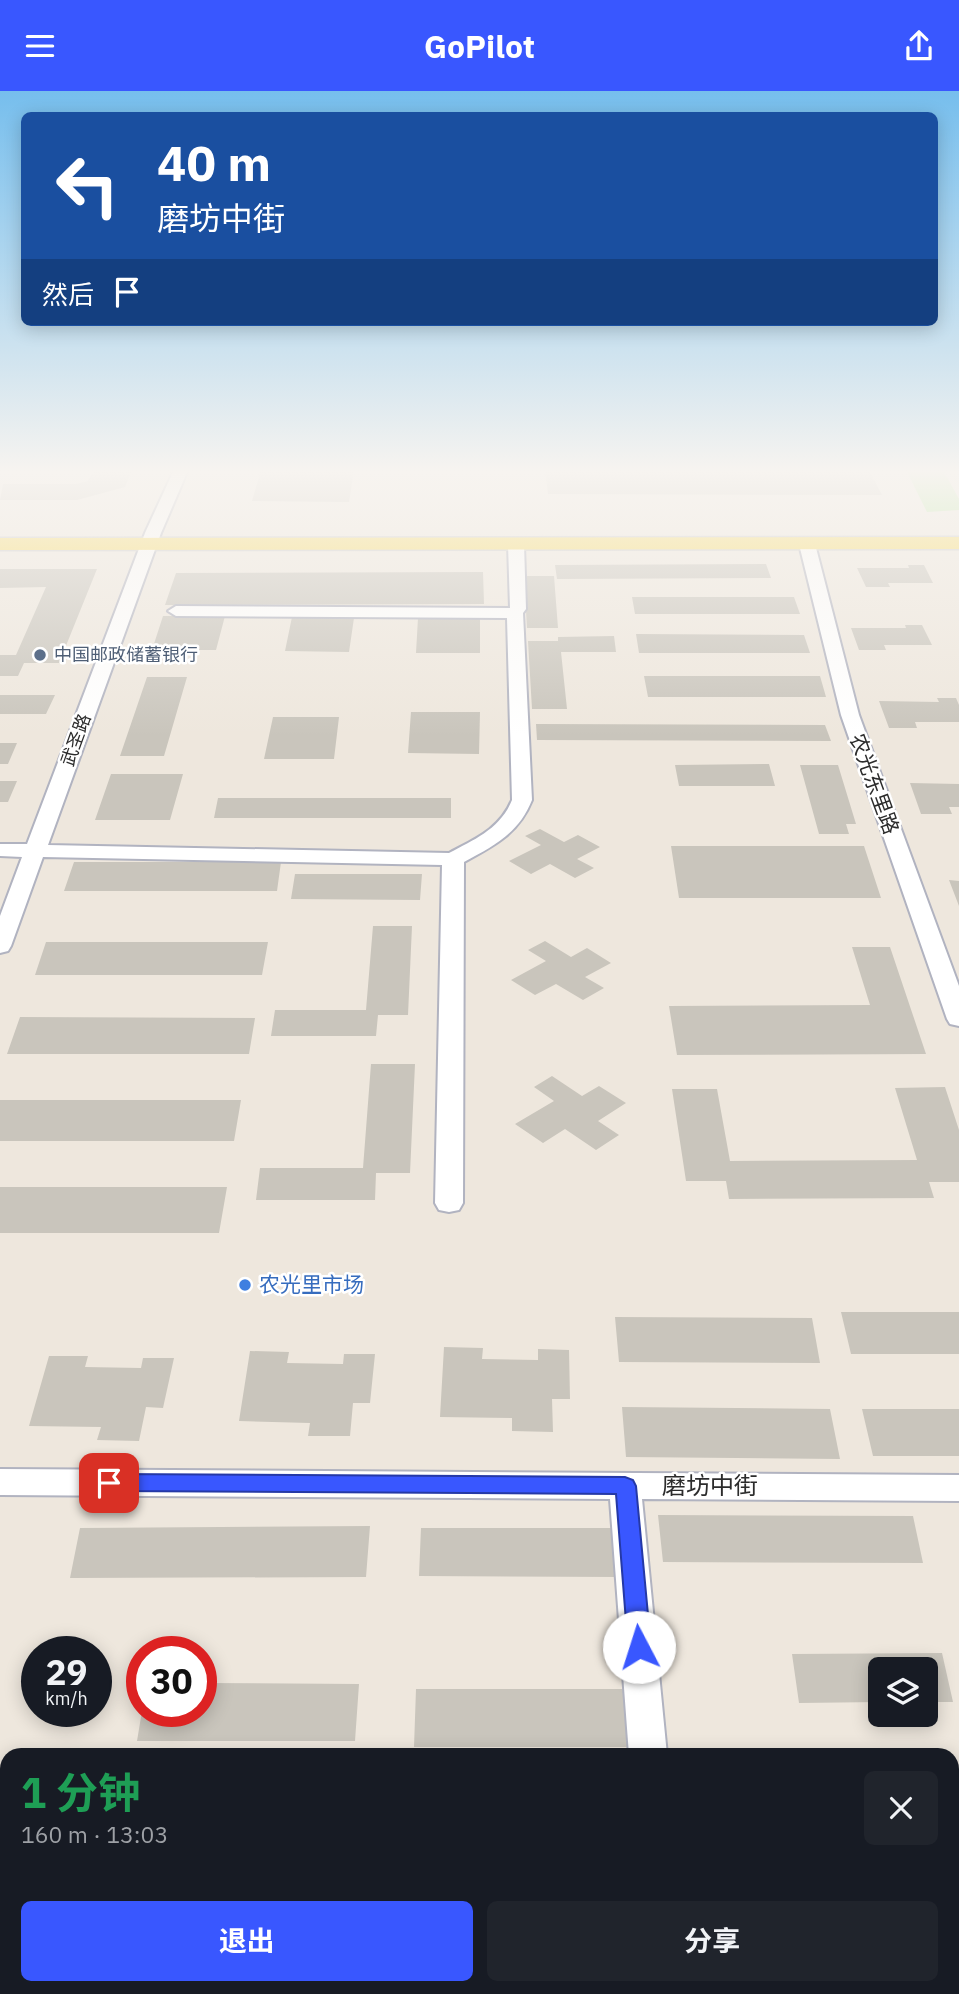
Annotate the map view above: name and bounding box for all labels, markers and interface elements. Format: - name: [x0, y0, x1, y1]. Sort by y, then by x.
- text: GoPilot: [424, 25, 535, 67]
- icon: menu: [21, 27, 59, 65]
- icon: share: [900, 27, 938, 65]
- text: 40 m: [157, 131, 271, 194]
- icon: left: [42, 140, 133, 231]
- text: 磨坊中街: [157, 197, 285, 239]
- icon: arrive: [108, 273, 146, 311]
- text: 然后: [42, 277, 94, 311]
- place label: 中国邮政储蓄银行: [54, 643, 198, 666]
- marker: 中国邮政储蓄银行: [32, 647, 48, 663]
- street label: 武圣路: [55, 711, 96, 769]
- street label: 农光东里路: [844, 730, 906, 838]
- place label: 农光里市场: [259, 1270, 364, 1298]
- marker: 农光里市场: [237, 1277, 253, 1293]
- pin: [79, 1453, 139, 1513]
- icon: arrive: [90, 1464, 128, 1502]
- street label: 磨坊中街: [662, 1469, 758, 1501]
- position arrow: [602, 1610, 676, 1684]
- speed limit sign: 30: [126, 1636, 217, 1727]
- text: 29: [45, 1649, 88, 1695]
- map controls: [868, 1657, 938, 1727]
- button: layers: [868, 1657, 938, 1727]
- text: km/h: [45, 1687, 88, 1710]
- text: 1 分钟: [21, 1765, 140, 1820]
- button: close: [864, 1771, 938, 1845]
- text: 160 m · 13:03: [21, 1819, 168, 1849]
- button: 退出: [21, 1901, 473, 1981]
- button: 分享: [487, 1901, 938, 1981]

